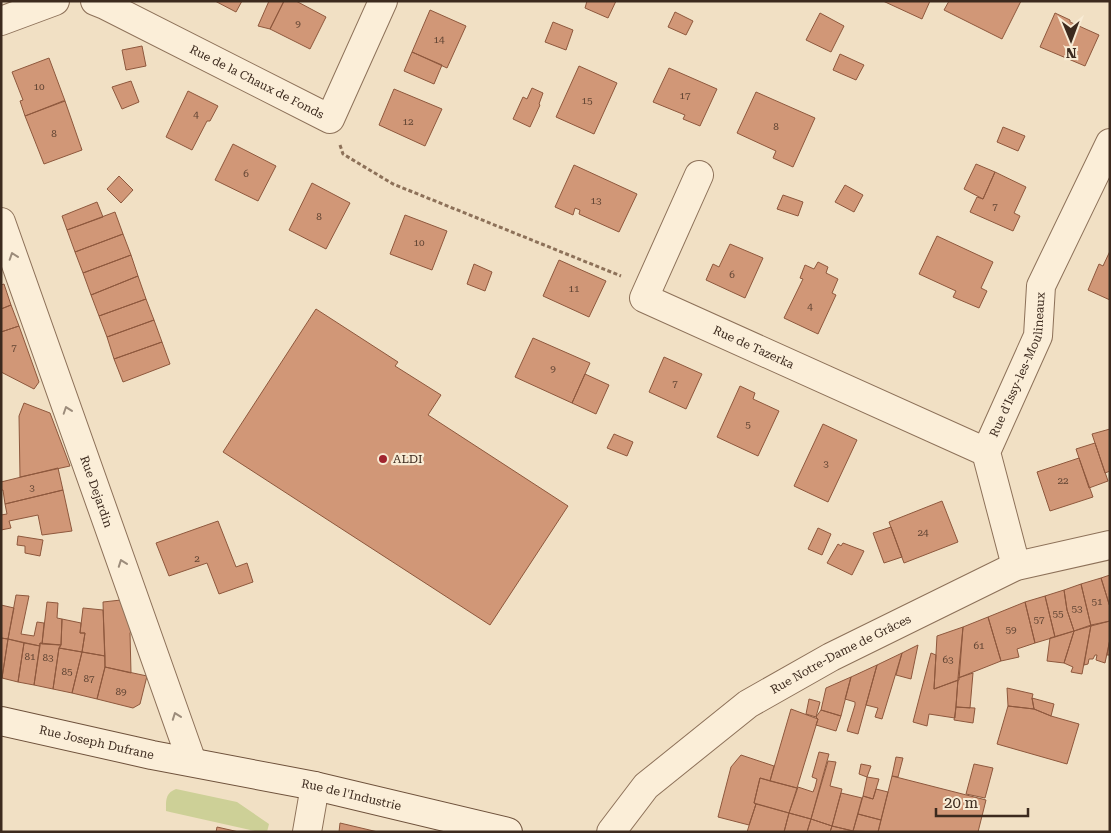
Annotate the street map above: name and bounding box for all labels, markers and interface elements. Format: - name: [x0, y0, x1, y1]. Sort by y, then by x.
- north arrow: [1046, 15, 1096, 65]
- house number: 9: [295, 18, 301, 29]
- house number: 14: [433, 34, 445, 45]
- street label: Rue de la Chaux de Fonds: [187, 42, 327, 122]
- text: N: [1065, 45, 1077, 61]
- house number: 10: [33, 81, 45, 92]
- house number: 17: [679, 90, 691, 101]
- house number: 15: [581, 95, 593, 106]
- house number: 4: [193, 109, 199, 120]
- house number: 12: [402, 116, 414, 127]
- house number: 8: [773, 121, 779, 132]
- house number: 8: [51, 128, 57, 139]
- house number: 6: [243, 168, 249, 179]
- house number: 13: [590, 195, 602, 206]
- house number: 7: [992, 201, 998, 212]
- house number: 8: [316, 211, 322, 222]
- house number: 10: [413, 237, 425, 248]
- one-way arrow: [9, 253, 19, 261]
- house number: 6: [729, 269, 735, 280]
- house number: 11: [568, 283, 580, 294]
- street label: Rue d'Issy-les-Moulineaux: [987, 292, 1048, 439]
- house number: 4: [807, 301, 813, 312]
- street label: Rue de Tazerka: [711, 323, 797, 372]
- house number: 7: [11, 342, 17, 353]
- house number: 9: [550, 363, 556, 374]
- house number: 7: [672, 378, 678, 389]
- one-way arrow: [63, 406, 73, 414]
- house number: 5: [745, 419, 751, 430]
- place label: ALDI: [393, 452, 423, 466]
- marker: ALDI: [377, 453, 389, 465]
- street label: Rue Dejardin: [77, 454, 116, 530]
- house number: 3: [823, 458, 829, 469]
- house number: 22: [1057, 475, 1069, 486]
- house number: 3: [29, 482, 35, 493]
- house number: 24: [917, 527, 929, 538]
- house number: 2: [194, 553, 200, 564]
- one-way arrow: [117, 559, 127, 568]
- house number: 51: [1091, 596, 1103, 607]
- house number: 53: [1071, 603, 1083, 614]
- house number: 55: [1052, 608, 1064, 619]
- street label: Rue Notre-Dame de Grâces: [768, 612, 914, 697]
- house number: 57: [1033, 614, 1045, 625]
- house number: 59: [1005, 624, 1017, 635]
- house number: 61: [973, 640, 985, 651]
- house number: 81: [24, 651, 36, 662]
- house number: 83: [42, 652, 54, 663]
- house number: 63: [942, 654, 954, 665]
- house number: 85: [61, 666, 73, 677]
- house number: 87: [83, 673, 95, 684]
- house number: 89: [115, 686, 127, 697]
- one-way arrow: [172, 712, 182, 721]
- street label: Rue Joseph Dufrane: [38, 723, 156, 762]
- street label: Rue de l'Industrie: [300, 777, 403, 813]
- scale bar: [936, 786, 1028, 818]
- text: 20 m: [944, 794, 979, 812]

